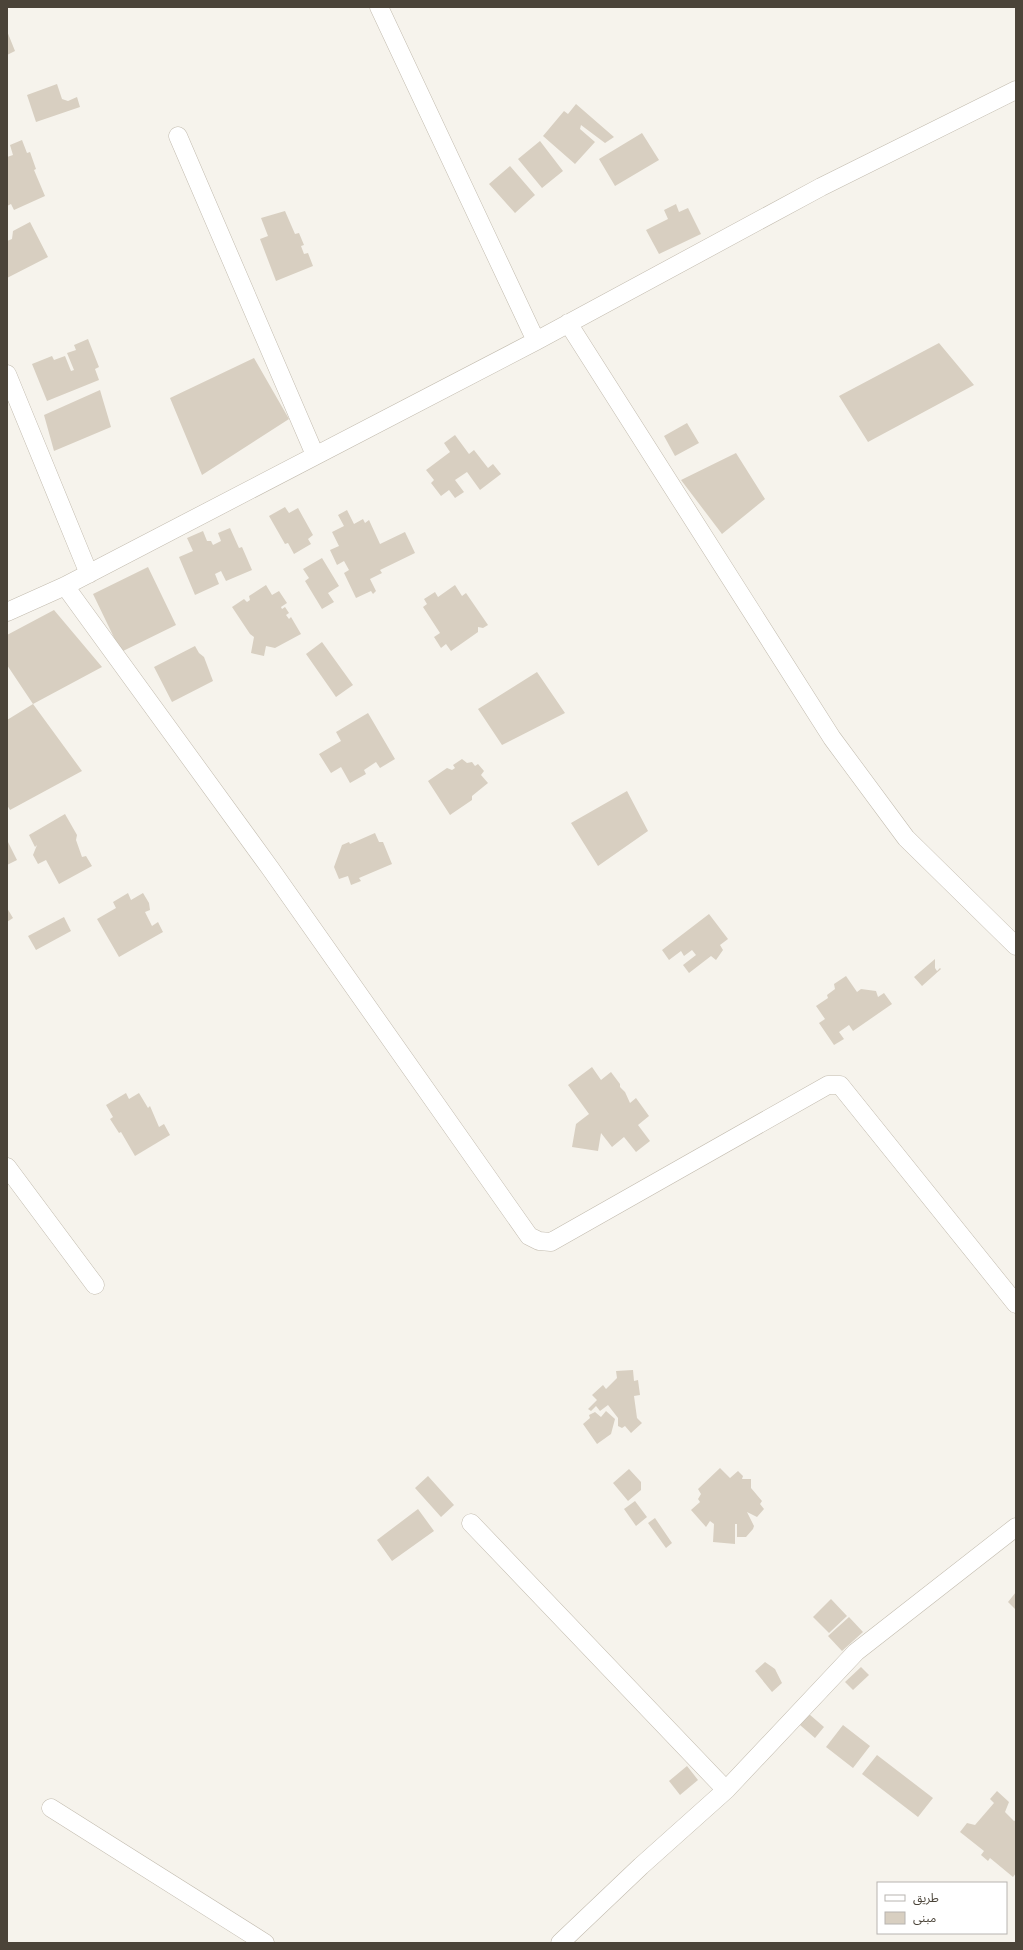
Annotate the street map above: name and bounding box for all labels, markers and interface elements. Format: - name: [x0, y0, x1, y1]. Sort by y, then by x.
- legend: [877, 1882, 1007, 1934]
- text: طريق: [913, 1890, 939, 1906]
- text: مبنى: [913, 1910, 936, 1925]

